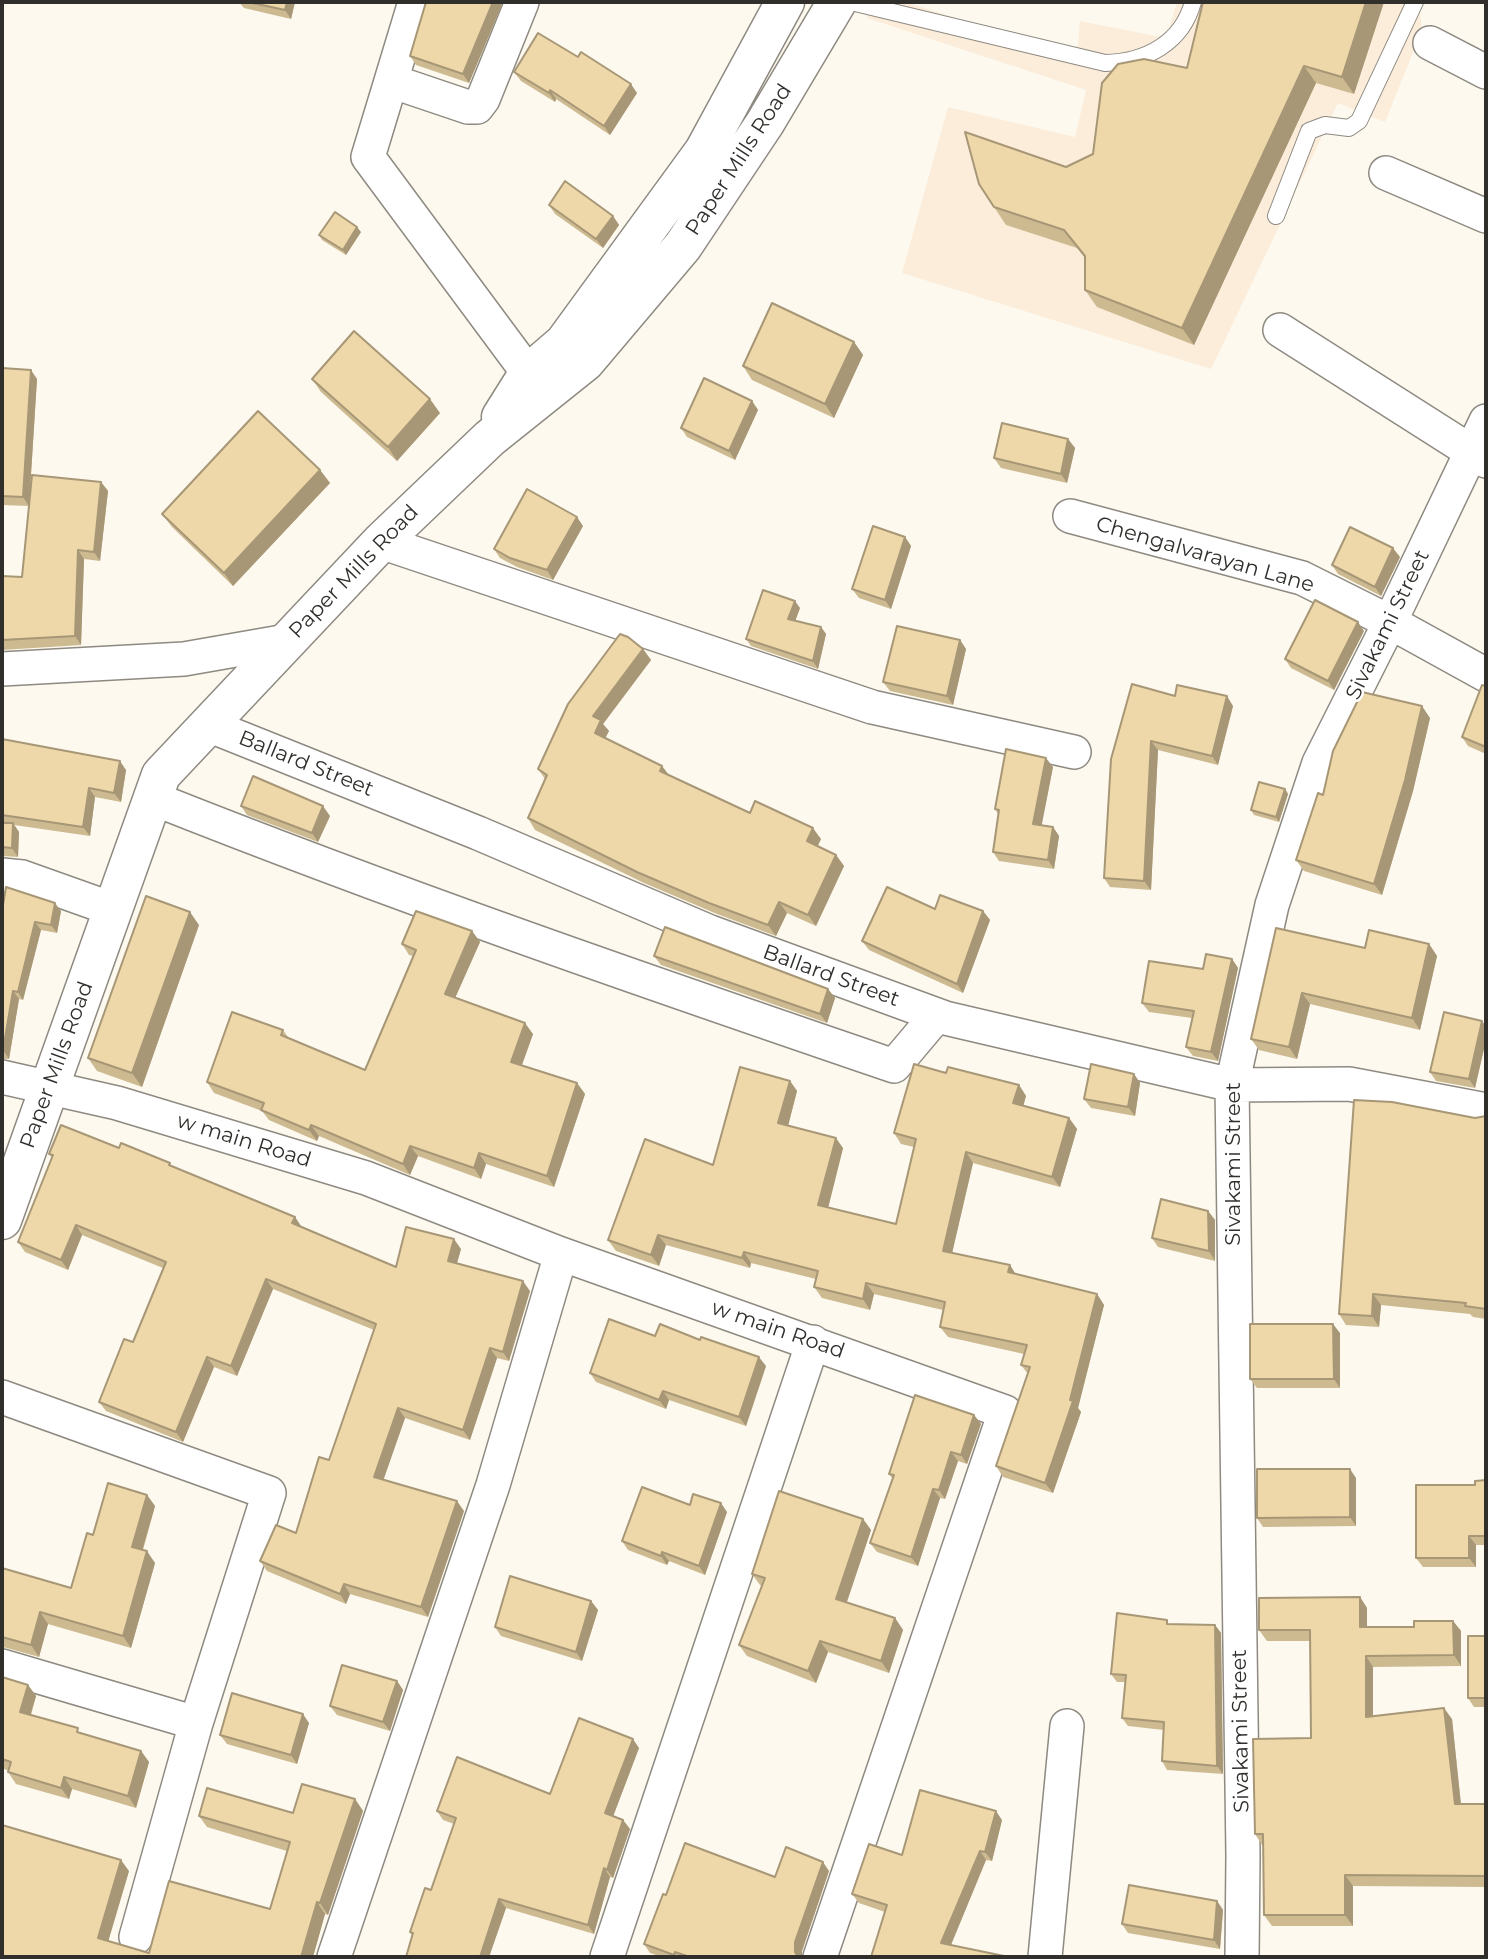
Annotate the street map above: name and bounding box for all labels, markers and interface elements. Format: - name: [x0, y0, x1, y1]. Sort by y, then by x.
- street label: Paper Mills Road: [681, 79, 797, 241]
- street label: Paper Mills Road: [284, 500, 424, 644]
- street label: Chengalvarayan Lane: [1093, 512, 1317, 598]
- street label: Sivakami Street: [1341, 546, 1435, 704]
- street label: Ballard Street: [235, 725, 377, 803]
- street label: Ballard Street: [759, 940, 903, 1012]
- street label: Paper Mills Road: [15, 978, 99, 1152]
- street label: Sivakami Street: [1221, 1082, 1247, 1246]
- street label: w main Road: [174, 1109, 314, 1173]
- street label: w main Road: [708, 1295, 848, 1365]
- street label: Sivakami Street: [1227, 1649, 1255, 1813]

